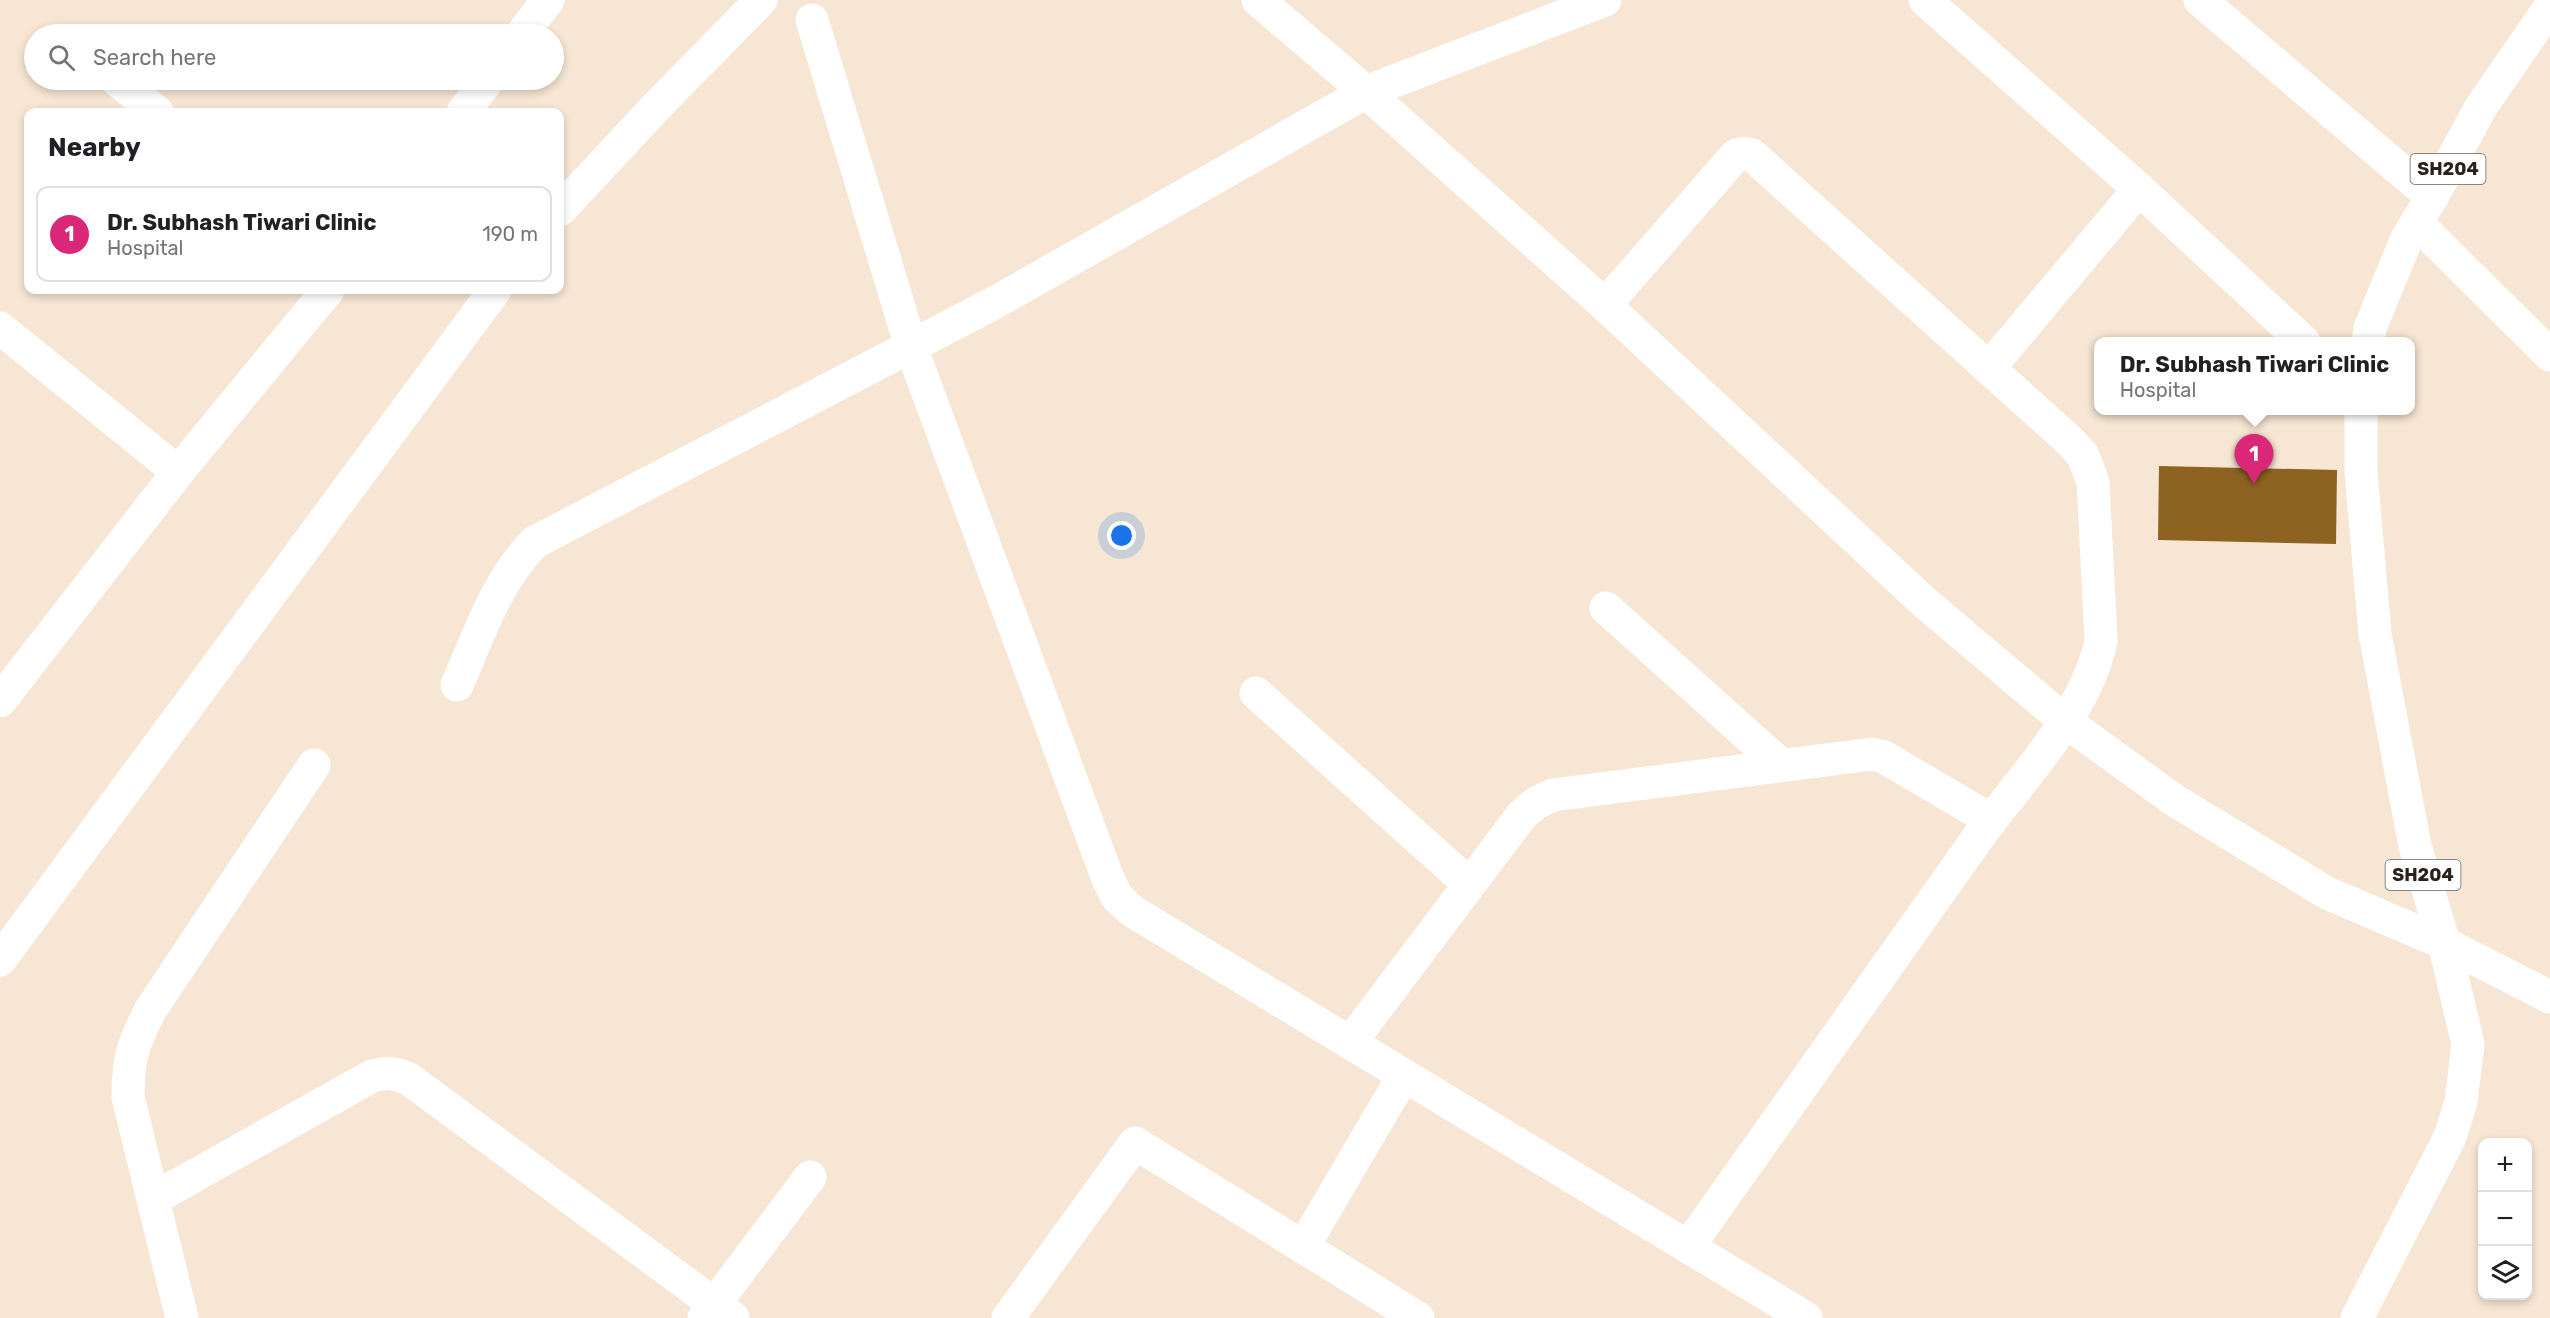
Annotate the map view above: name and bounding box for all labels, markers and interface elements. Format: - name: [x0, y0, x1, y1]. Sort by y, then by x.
- search box: [24, 24, 564, 90]
- icon: search: [45, 41, 78, 74]
- text: Search here: [93, 44, 216, 71]
- text: Nearby: [48, 132, 141, 163]
- road number: SH204: [2410, 154, 2486, 184]
- text: Dr. Subhash Tiwari Clinic: [107, 209, 376, 236]
- text: 1: [65, 222, 74, 246]
- text: 190 m: [482, 222, 538, 246]
- text: Hospital: [107, 236, 183, 260]
- popup: [2094, 337, 2415, 415]
- text: Dr. Subhash Tiwari Clinic: [2120, 351, 2389, 378]
- text: Hospital: [2120, 378, 2196, 402]
- pin: 1: [2234, 434, 2274, 484]
- your location: [1107, 521, 1136, 550]
- road number: SH204: [2386, 860, 2460, 890]
- map controls: [2478, 1138, 2532, 1300]
- button: +: [2478, 1138, 2532, 1192]
- button: −: [2478, 1192, 2532, 1246]
- button: layers: [2478, 1246, 2532, 1300]

